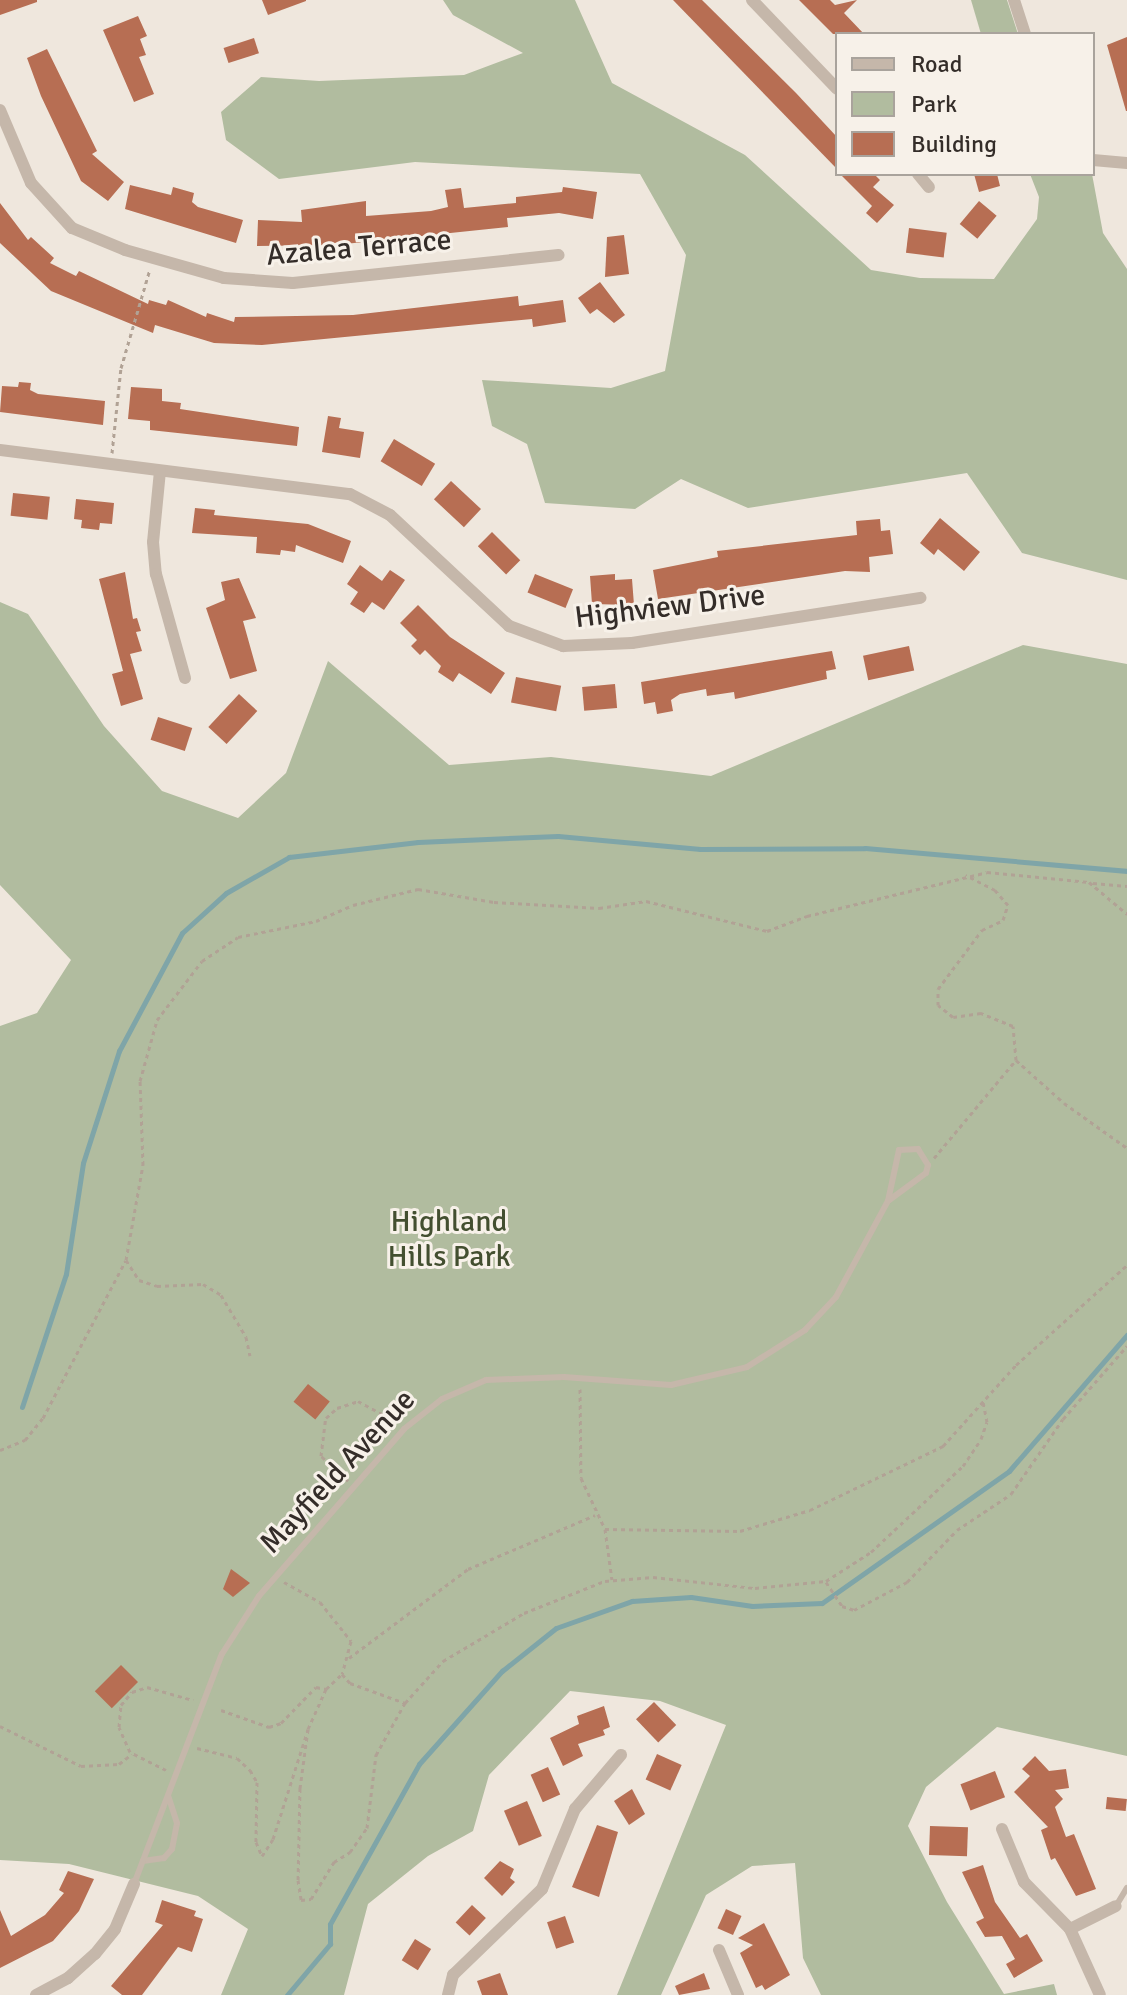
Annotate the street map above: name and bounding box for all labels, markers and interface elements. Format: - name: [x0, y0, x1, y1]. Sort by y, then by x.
- legend: [835, 32, 1095, 176]
- text: Road: [911, 49, 962, 79]
- text: Park: [911, 89, 957, 119]
- text: Building: [911, 129, 997, 159]
- street label: Azalea Terrace: [265, 222, 453, 274]
- street label: Highview Drive: [573, 577, 767, 637]
- park label: Highland Hills Park: [387, 1204, 511, 1274]
- street label: Mayfield Avenue: [253, 1383, 423, 1561]

